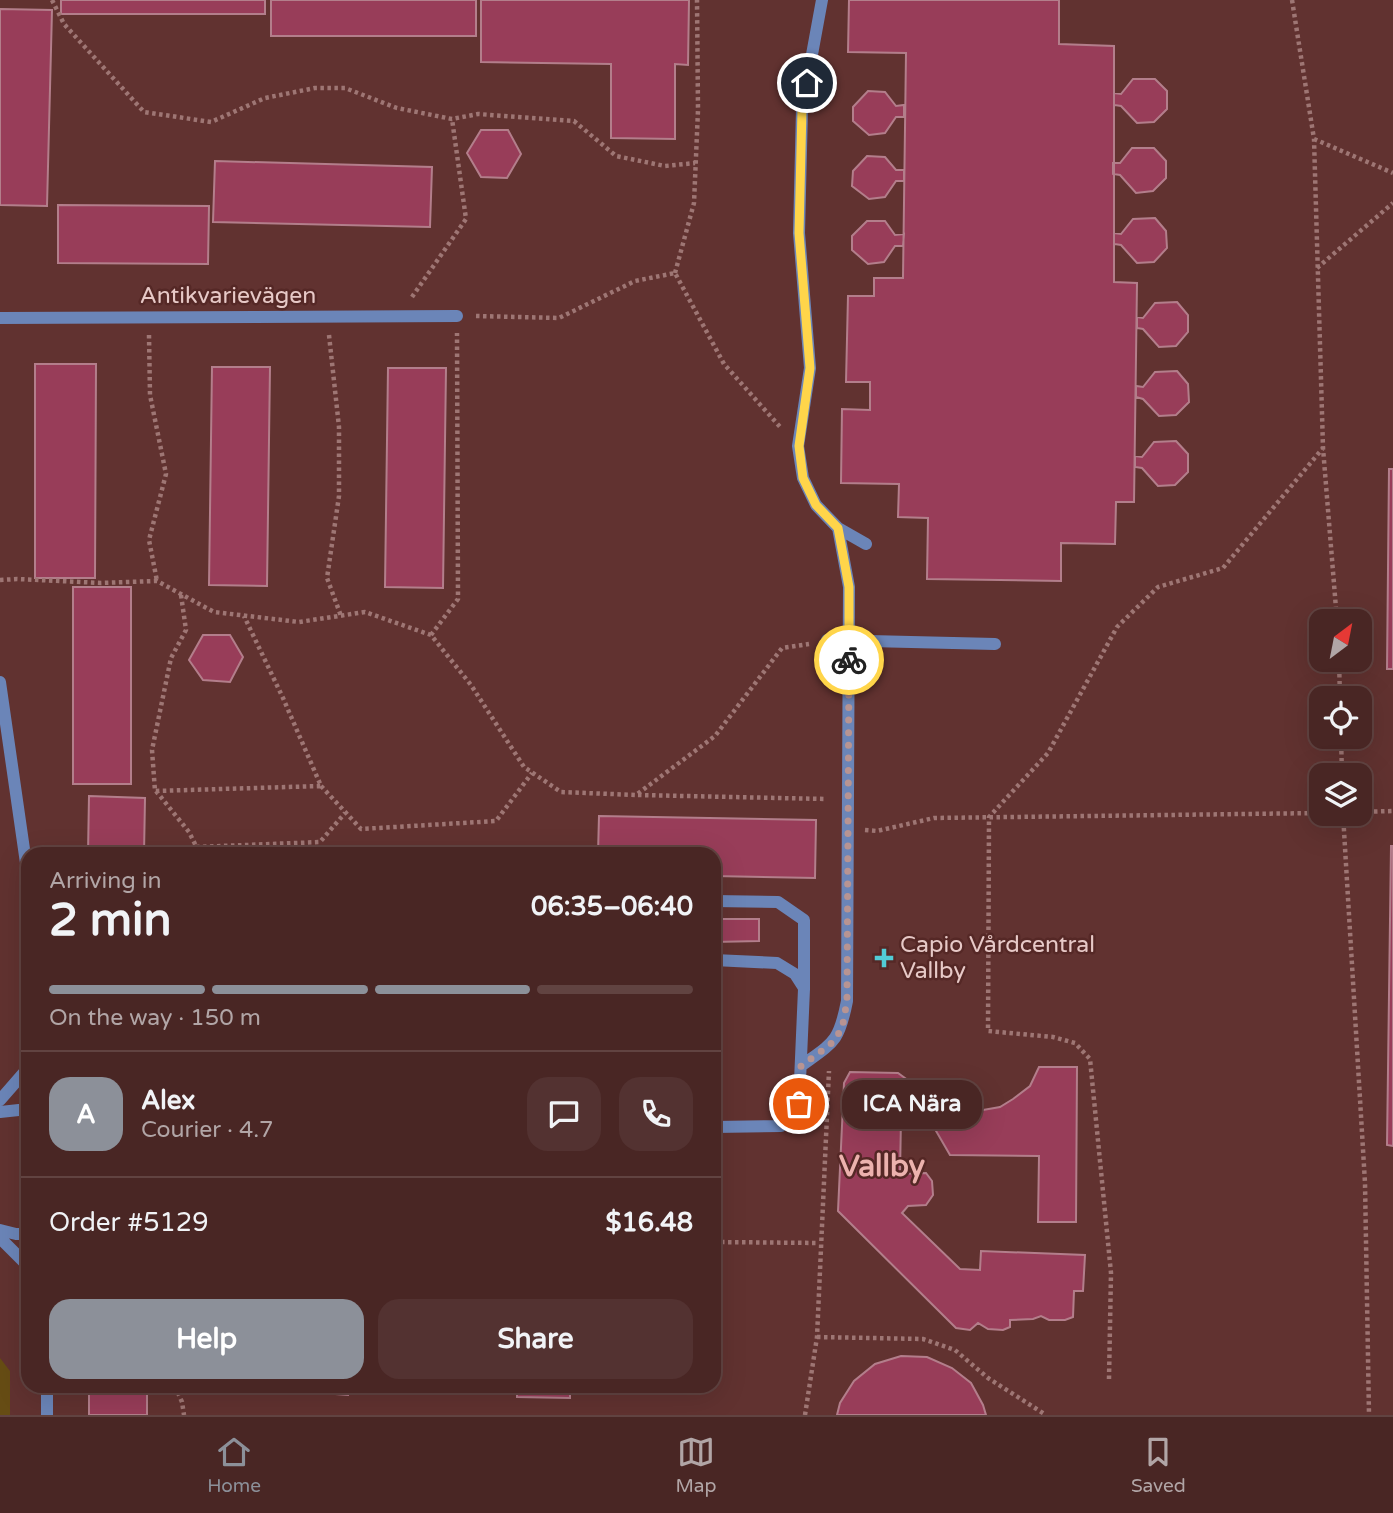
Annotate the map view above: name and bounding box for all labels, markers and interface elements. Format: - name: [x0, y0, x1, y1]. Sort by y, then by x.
- pin: [777, 53, 837, 113]
- icon: home: [788, 64, 826, 102]
- street label: Antikvarievägen: [140, 282, 316, 310]
- north arrow: [1309, 609, 1372, 672]
- map controls: [1309, 609, 1372, 826]
- courier: [814, 625, 884, 695]
- icon: bike: [830, 641, 868, 679]
- button: locate: [1309, 686, 1372, 749]
- button: layers: [1309, 763, 1372, 826]
- text: Arriving in: [49, 867, 162, 895]
- text: 06:35–06:40: [531, 891, 693, 922]
- text: 2 min: [49, 893, 172, 948]
- place label: Capio Vårdcentral Vallby: [900, 931, 1095, 985]
- marker: Capio Vårdcentral Vallby: [874, 948, 894, 968]
- text: On the way · 150 m: [49, 1004, 261, 1032]
- pin: [769, 1074, 829, 1134]
- button: chat: [527, 1077, 601, 1151]
- button: phone: [619, 1077, 693, 1151]
- callout: ICA Nära: [841, 1080, 981, 1128]
- text: Alex: [141, 1085, 195, 1116]
- icon: bag: [780, 1085, 818, 1123]
- text: ICA Nära: [863, 1090, 961, 1118]
- text: A: [76, 1099, 96, 1130]
- text: Courier · 4.7: [141, 1116, 274, 1144]
- district label: Vallby: [839, 1148, 925, 1185]
- text: Order #5129: [49, 1207, 209, 1238]
- text: $16.48: [605, 1207, 693, 1238]
- button: Help: [49, 1299, 364, 1379]
- button: Share: [378, 1299, 693, 1379]
- tab: Home: [207, 1433, 261, 1497]
- tab: Map: [675, 1433, 716, 1497]
- tab: Saved: [1131, 1433, 1186, 1497]

